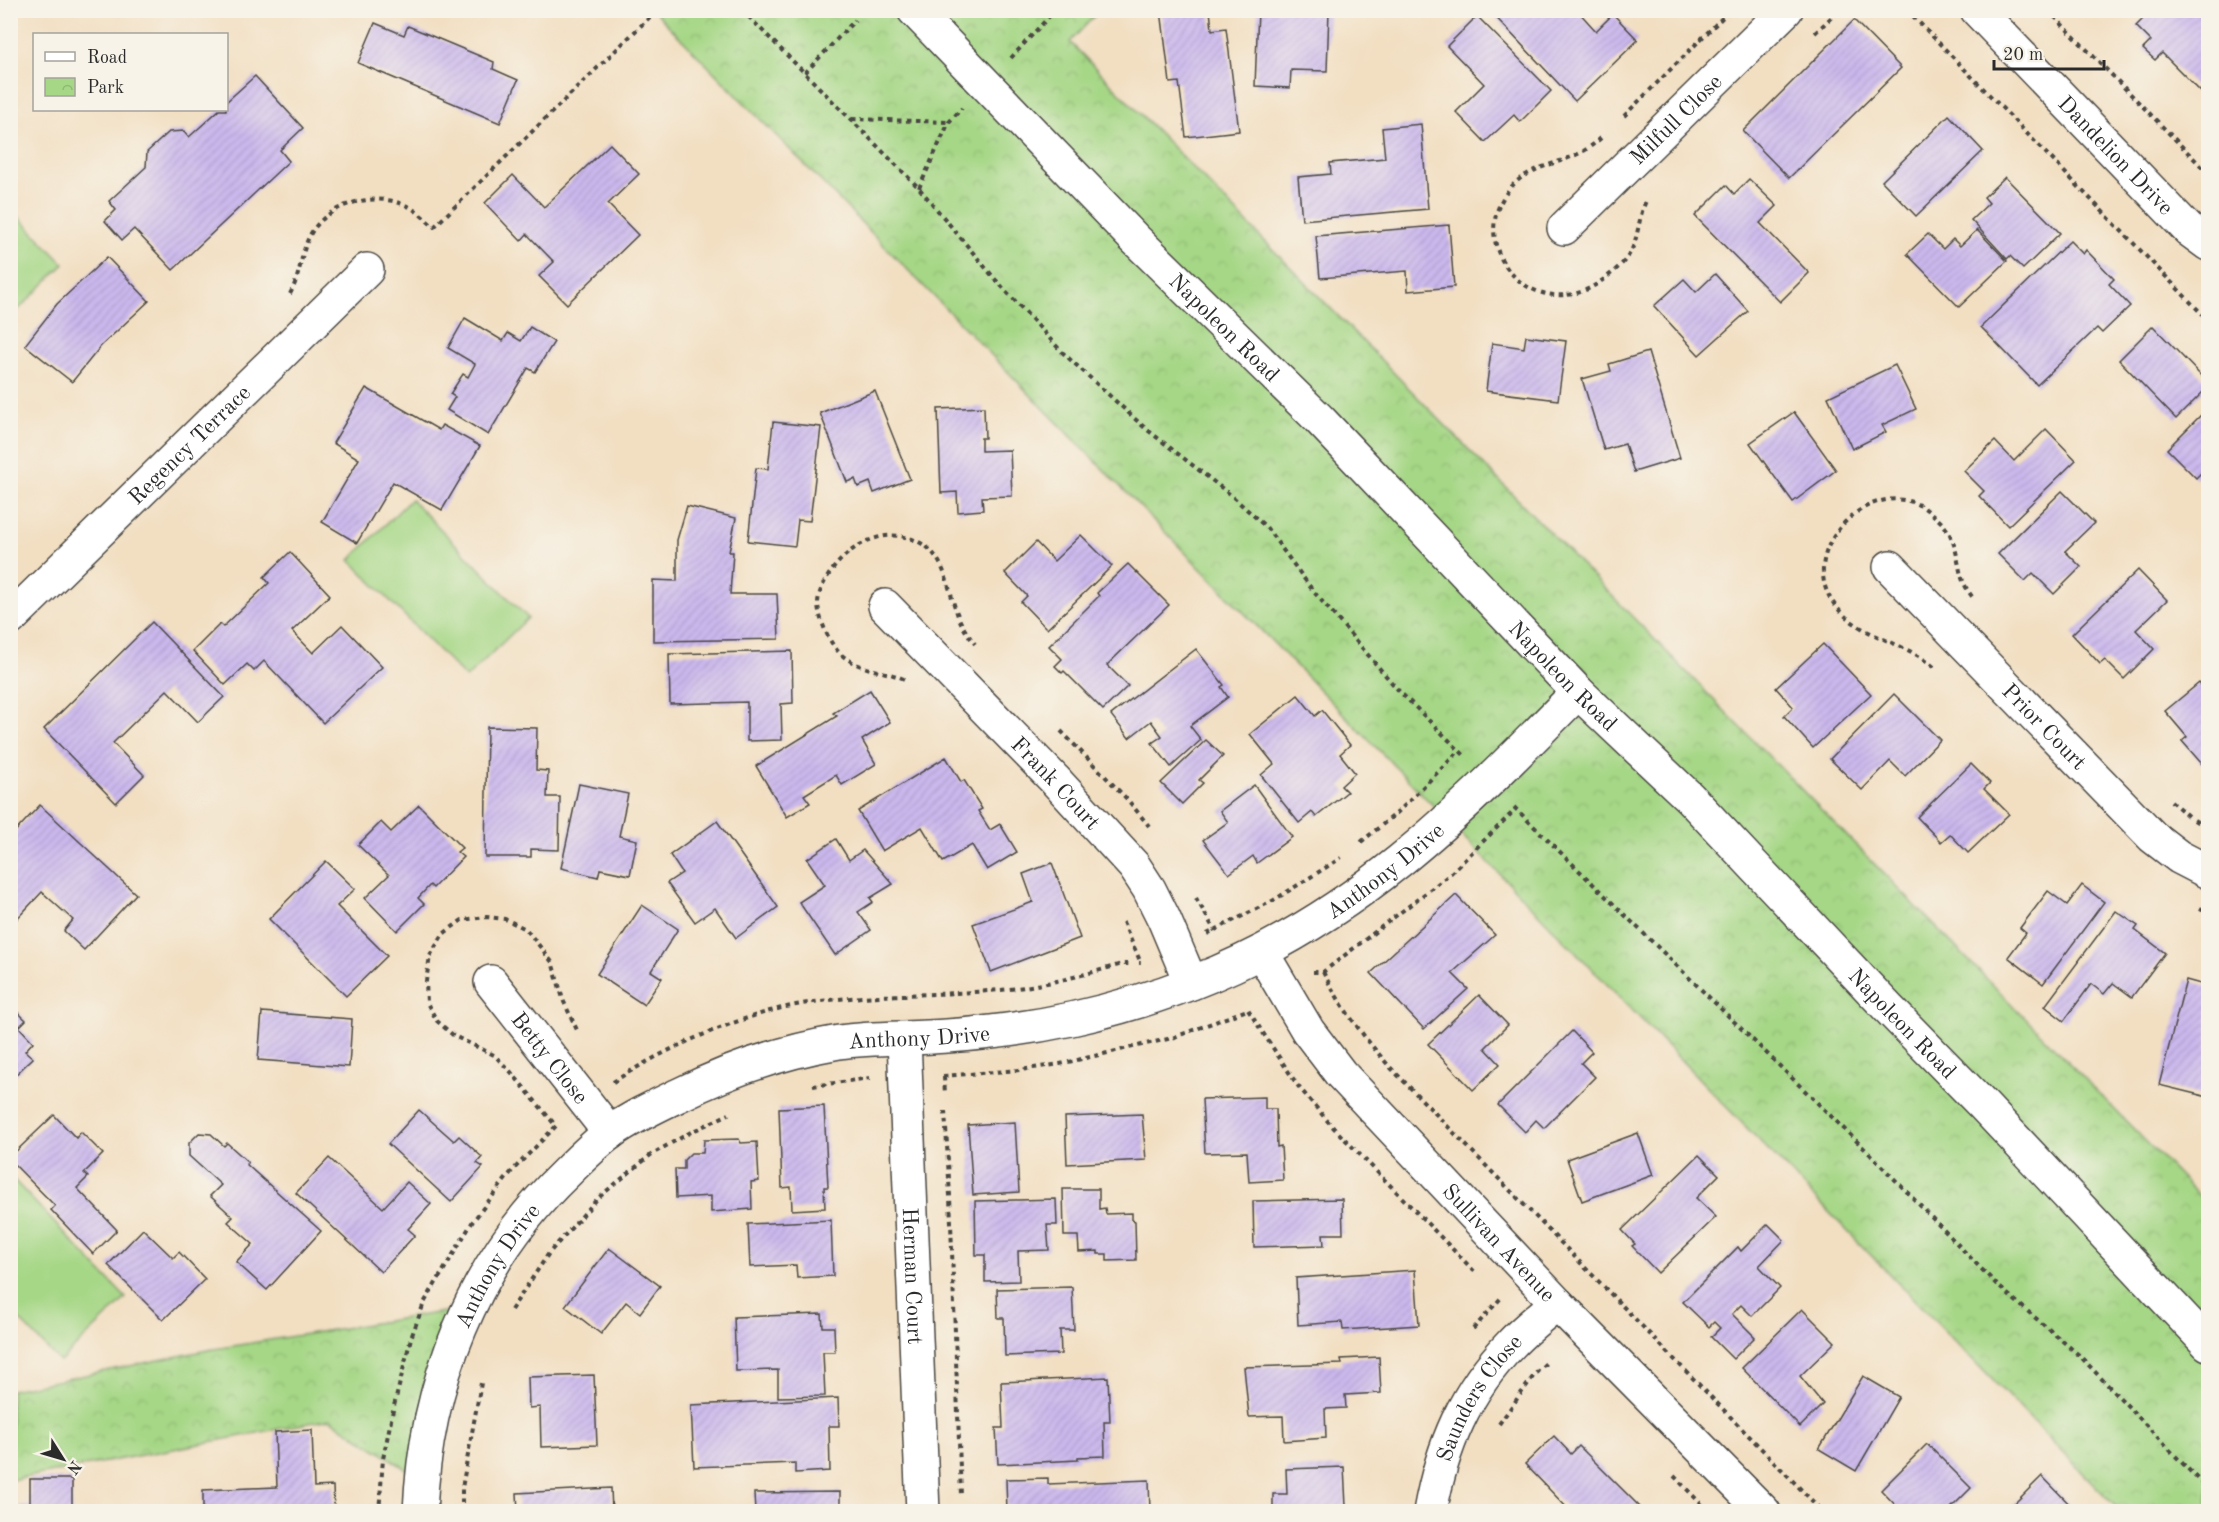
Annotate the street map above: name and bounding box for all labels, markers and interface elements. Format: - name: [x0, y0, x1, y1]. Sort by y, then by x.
- legend: [33, 33, 228, 111]
- scale bar: [1994, 33, 2104, 71]
- text: 20 m: [2003, 46, 2043, 64]
- text: Road: [87, 49, 127, 67]
- street label: Milfull Close: [1627, 71, 1727, 170]
- text: Park: [87, 79, 124, 97]
- street label: Dandelion Drive: [2053, 93, 2177, 220]
- street label: Napoleon Road: [1164, 270, 1283, 387]
- street label: Regency Terrace: [125, 382, 255, 510]
- street label: Napoleon Road: [1504, 618, 1621, 736]
- street label: Prior Court: [1997, 680, 2090, 775]
- street label: Frank Court: [1006, 733, 1104, 834]
- street label: Anthony Drive: [1323, 820, 1449, 924]
- street label: Napoleon Road: [1844, 965, 1960, 1084]
- street label: Betty Close: [506, 1009, 591, 1109]
- street label: Anthony Drive: [847, 1023, 991, 1054]
- street label: Sullivan Avenue: [1438, 1180, 1559, 1307]
- street label: Anthony Drive: [452, 1200, 545, 1332]
- street label: Herman Court: [898, 1207, 925, 1345]
- street label: Saunders Close: [1434, 1331, 1527, 1465]
- north arrow: [33, 1429, 93, 1489]
- text: N: [63, 1457, 83, 1477]

